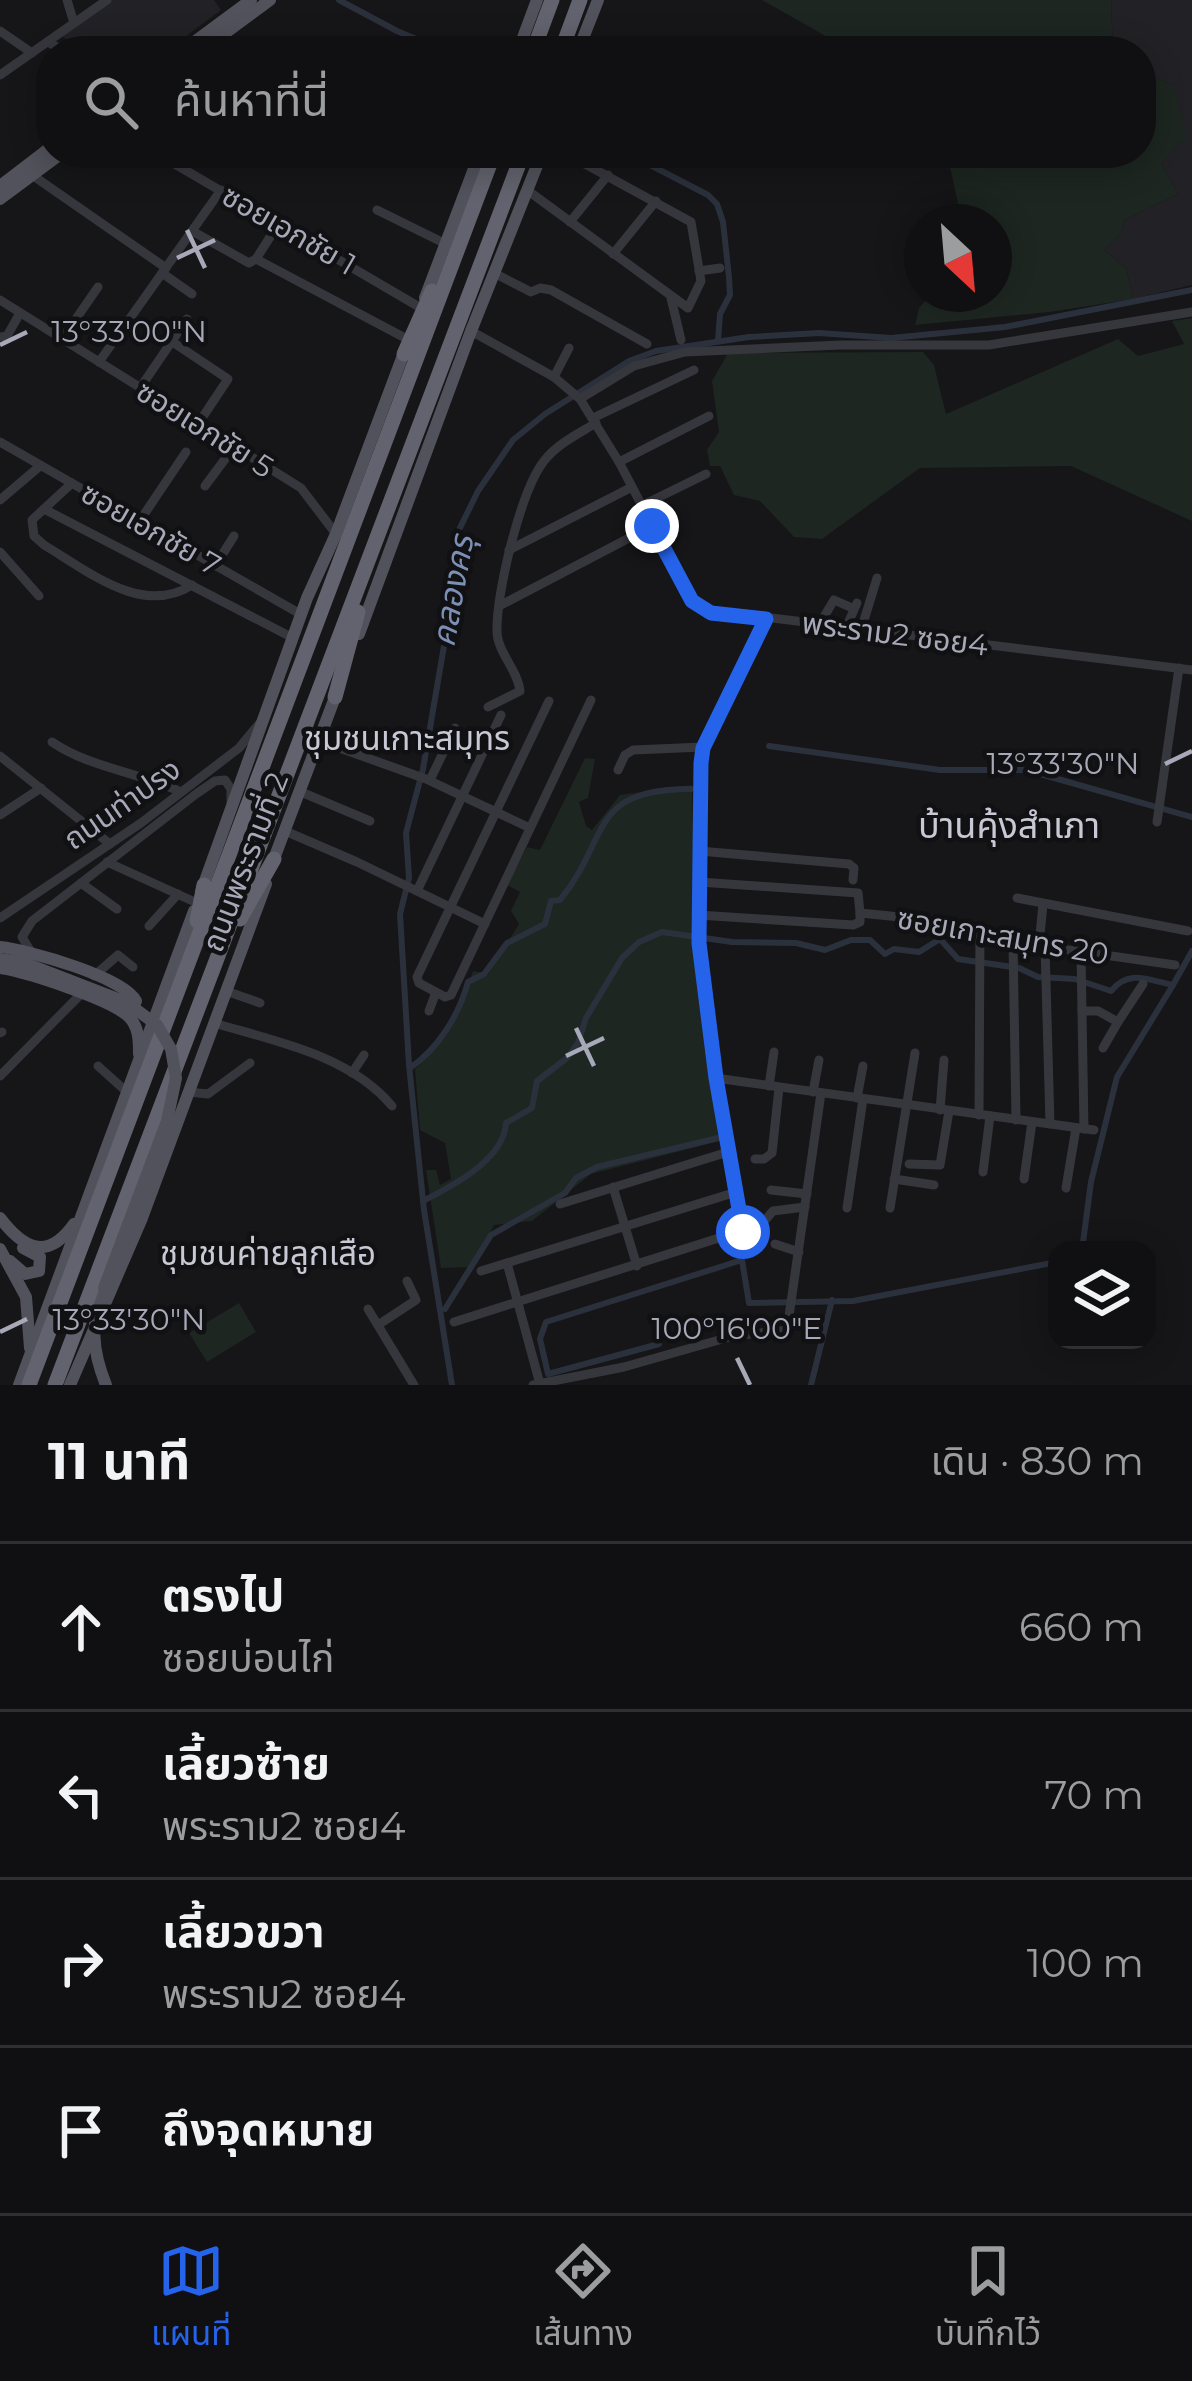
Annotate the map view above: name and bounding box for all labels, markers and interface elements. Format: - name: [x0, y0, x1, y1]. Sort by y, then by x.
- search box: [36, 36, 1156, 168]
- icon: search: [78, 69, 144, 135]
- text: ค้นหาที่นี่: [174, 72, 329, 127]
- street label: ซอยเอกชัย 1: [215, 177, 363, 283]
- north arrow: [904, 204, 1012, 312]
- text: 13°33'00"N: [51, 313, 207, 350]
- street label: ซอยเอกชัย 5: [130, 372, 280, 486]
- street label: ซอยเอกชัย 7: [74, 474, 228, 584]
- route end: [625, 499, 679, 553]
- water label: คลองครุ: [423, 529, 483, 650]
- street label: พระราม2 ซอย4: [800, 604, 990, 664]
- district label: ชุมชนเกาะสมุทร: [304, 718, 510, 759]
- text: 13°33'30"N: [987, 745, 1139, 782]
- street label: ถนนท่าปรง: [56, 750, 188, 858]
- street label: ถนนพระรามที่ 2: [192, 766, 296, 957]
- district label: บ้านคุ้งสำเภา: [918, 803, 1100, 847]
- street label: ซอยเกาะสมุทร 20: [894, 899, 1112, 973]
- route start: [716, 1205, 770, 1259]
- district label: ชุมชนค่ายลูกเสือ: [160, 1233, 376, 1274]
- map controls: [1048, 1241, 1156, 1349]
- button: layers: [1048, 1241, 1156, 1349]
- text: 13°33'30"N: [53, 1301, 205, 1338]
- text: 100°16'00"E: [652, 1310, 822, 1347]
- text: 11 นาที: [48, 1430, 190, 1492]
- text: เดิน · 830 m: [930, 1437, 1144, 1485]
- text: ตรงไป: [162, 1567, 284, 1622]
- icon: ahead: [48, 1594, 114, 1660]
- text: 660 m: [1019, 1603, 1144, 1651]
- text: ซอยบ่อนไก่: [162, 1634, 334, 1682]
- text: เลี้ยวซ้าย: [162, 1735, 330, 1790]
- icon: left: [48, 1762, 114, 1828]
- text: 70 m: [1044, 1771, 1144, 1819]
- text: พระราม2 ซอย4: [162, 1802, 406, 1850]
- text: เลี้ยวขวา: [162, 1903, 325, 1958]
- icon: right: [48, 1930, 114, 1996]
- text: 100 m: [1027, 1939, 1144, 1987]
- text: พระราม2 ซอย4: [162, 1970, 406, 2018]
- icon: arrive: [48, 2098, 114, 2164]
- text: ถึงจุดหมาย: [162, 2101, 374, 2156]
- tab: แผนที่: [151, 2238, 231, 2360]
- tab: เส้นทาง: [533, 2238, 633, 2360]
- tab: บันทึกไว้: [935, 2238, 1041, 2360]

